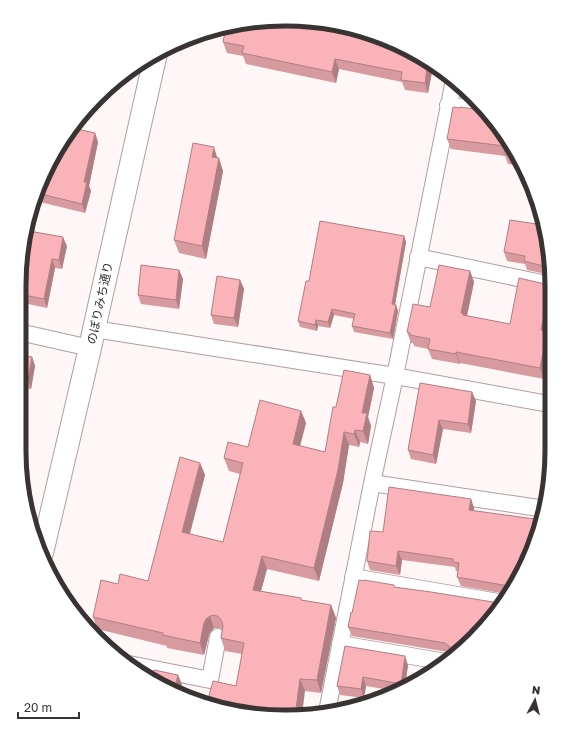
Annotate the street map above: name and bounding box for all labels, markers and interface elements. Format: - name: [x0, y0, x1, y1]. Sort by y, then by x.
- street label: のぼりみち通り: [83, 260, 116, 346]
- north arrow: [515, 680, 555, 720]
- text: N: [531, 683, 541, 697]
- scale bar: [18, 694, 79, 720]
- text: 20 m: [24, 700, 52, 715]

